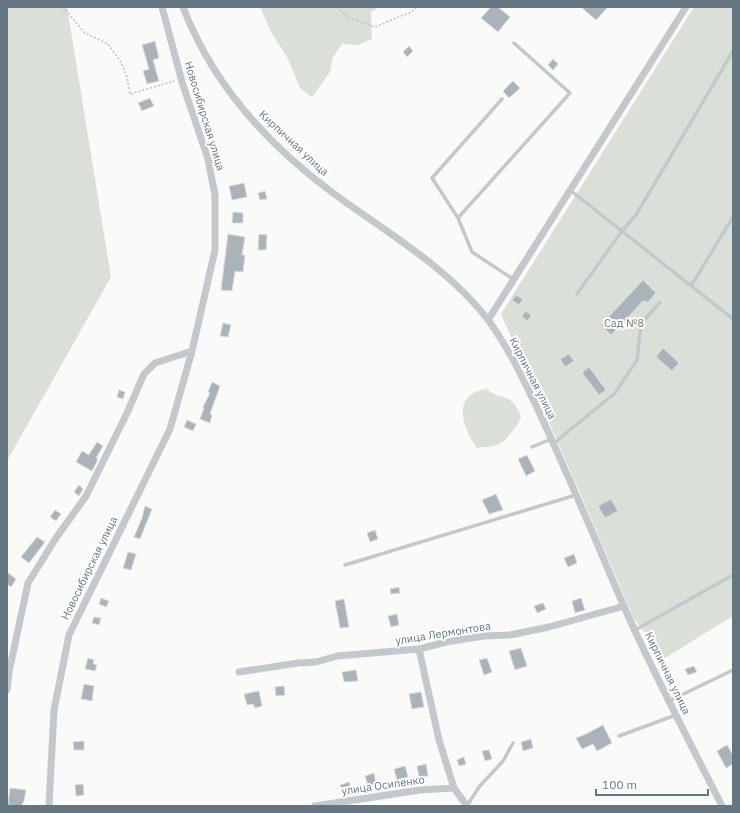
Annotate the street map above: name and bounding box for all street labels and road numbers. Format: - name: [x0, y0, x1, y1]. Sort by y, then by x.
- street label: Новосибирская улица: [182, 60, 228, 172]
- street label: Кирпичная улица: [256, 107, 332, 179]
- street label: Кирпичная улица: [506, 335, 560, 421]
- street label: Новосибирская улица: [58, 514, 120, 622]
- street label: улица Лермонтова: [394, 619, 492, 647]
- street label: Кирпичная улица: [642, 629, 694, 717]
- street label: улица Осипенко: [341, 772, 425, 798]

